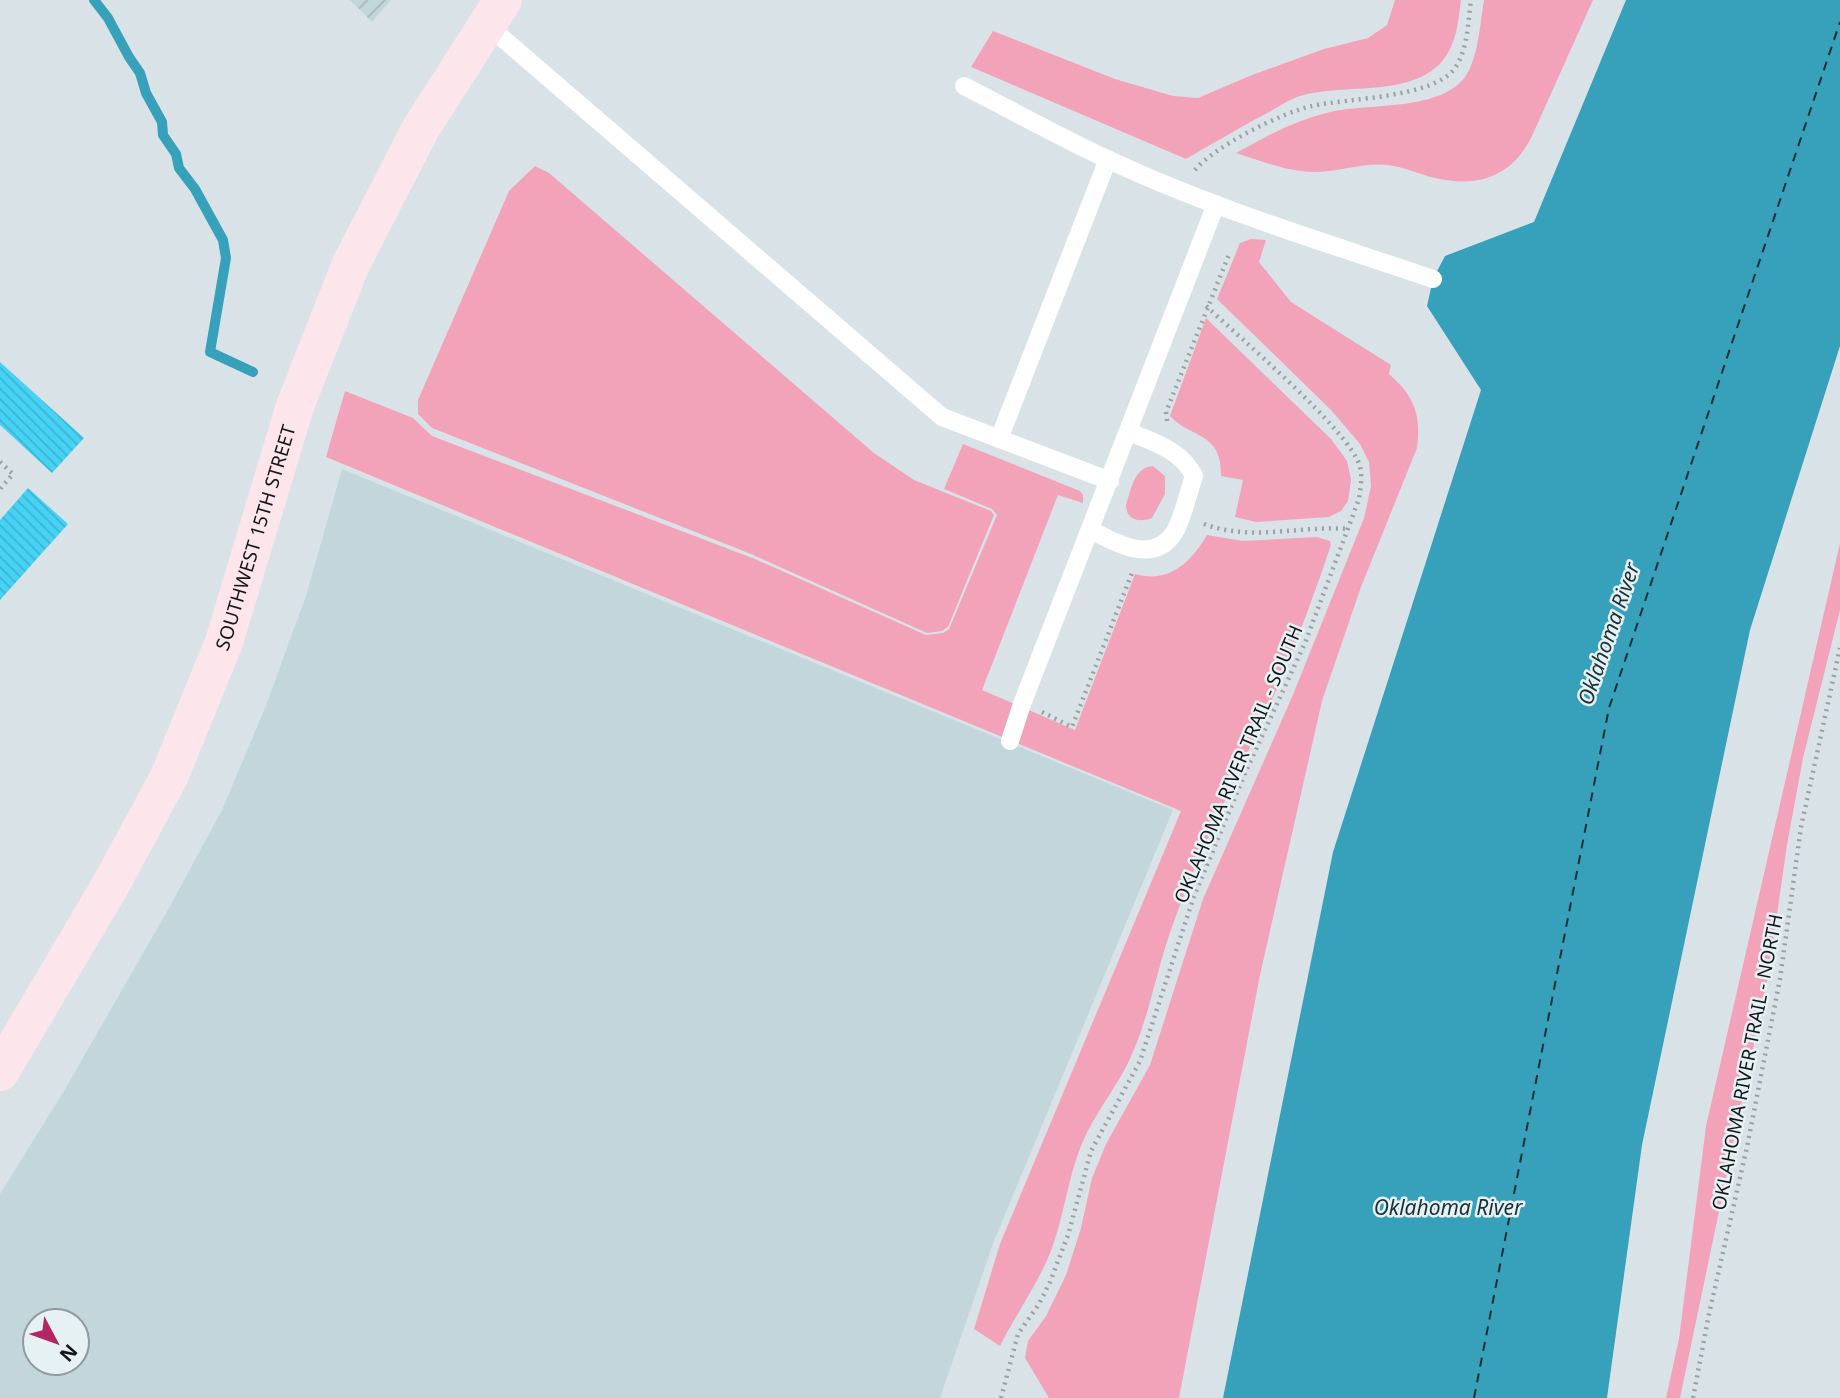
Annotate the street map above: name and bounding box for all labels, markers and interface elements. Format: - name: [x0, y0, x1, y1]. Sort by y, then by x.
- street label: SOUTHWEST 15TH STREET: [209, 421, 302, 654]
- water label: Oklahoma River: [1571, 557, 1646, 709]
- street label: OKLAHOMA RIVER TRAIL - SOUTH: [1167, 621, 1309, 907]
- street label: OKLAHOMA RIVER TRAIL - NORTH: [1705, 912, 1789, 1212]
- water label: Oklahoma River: [1374, 1193, 1524, 1221]
- north arrow: [21, 1307, 91, 1377]
- text: N: [54, 1339, 84, 1368]

